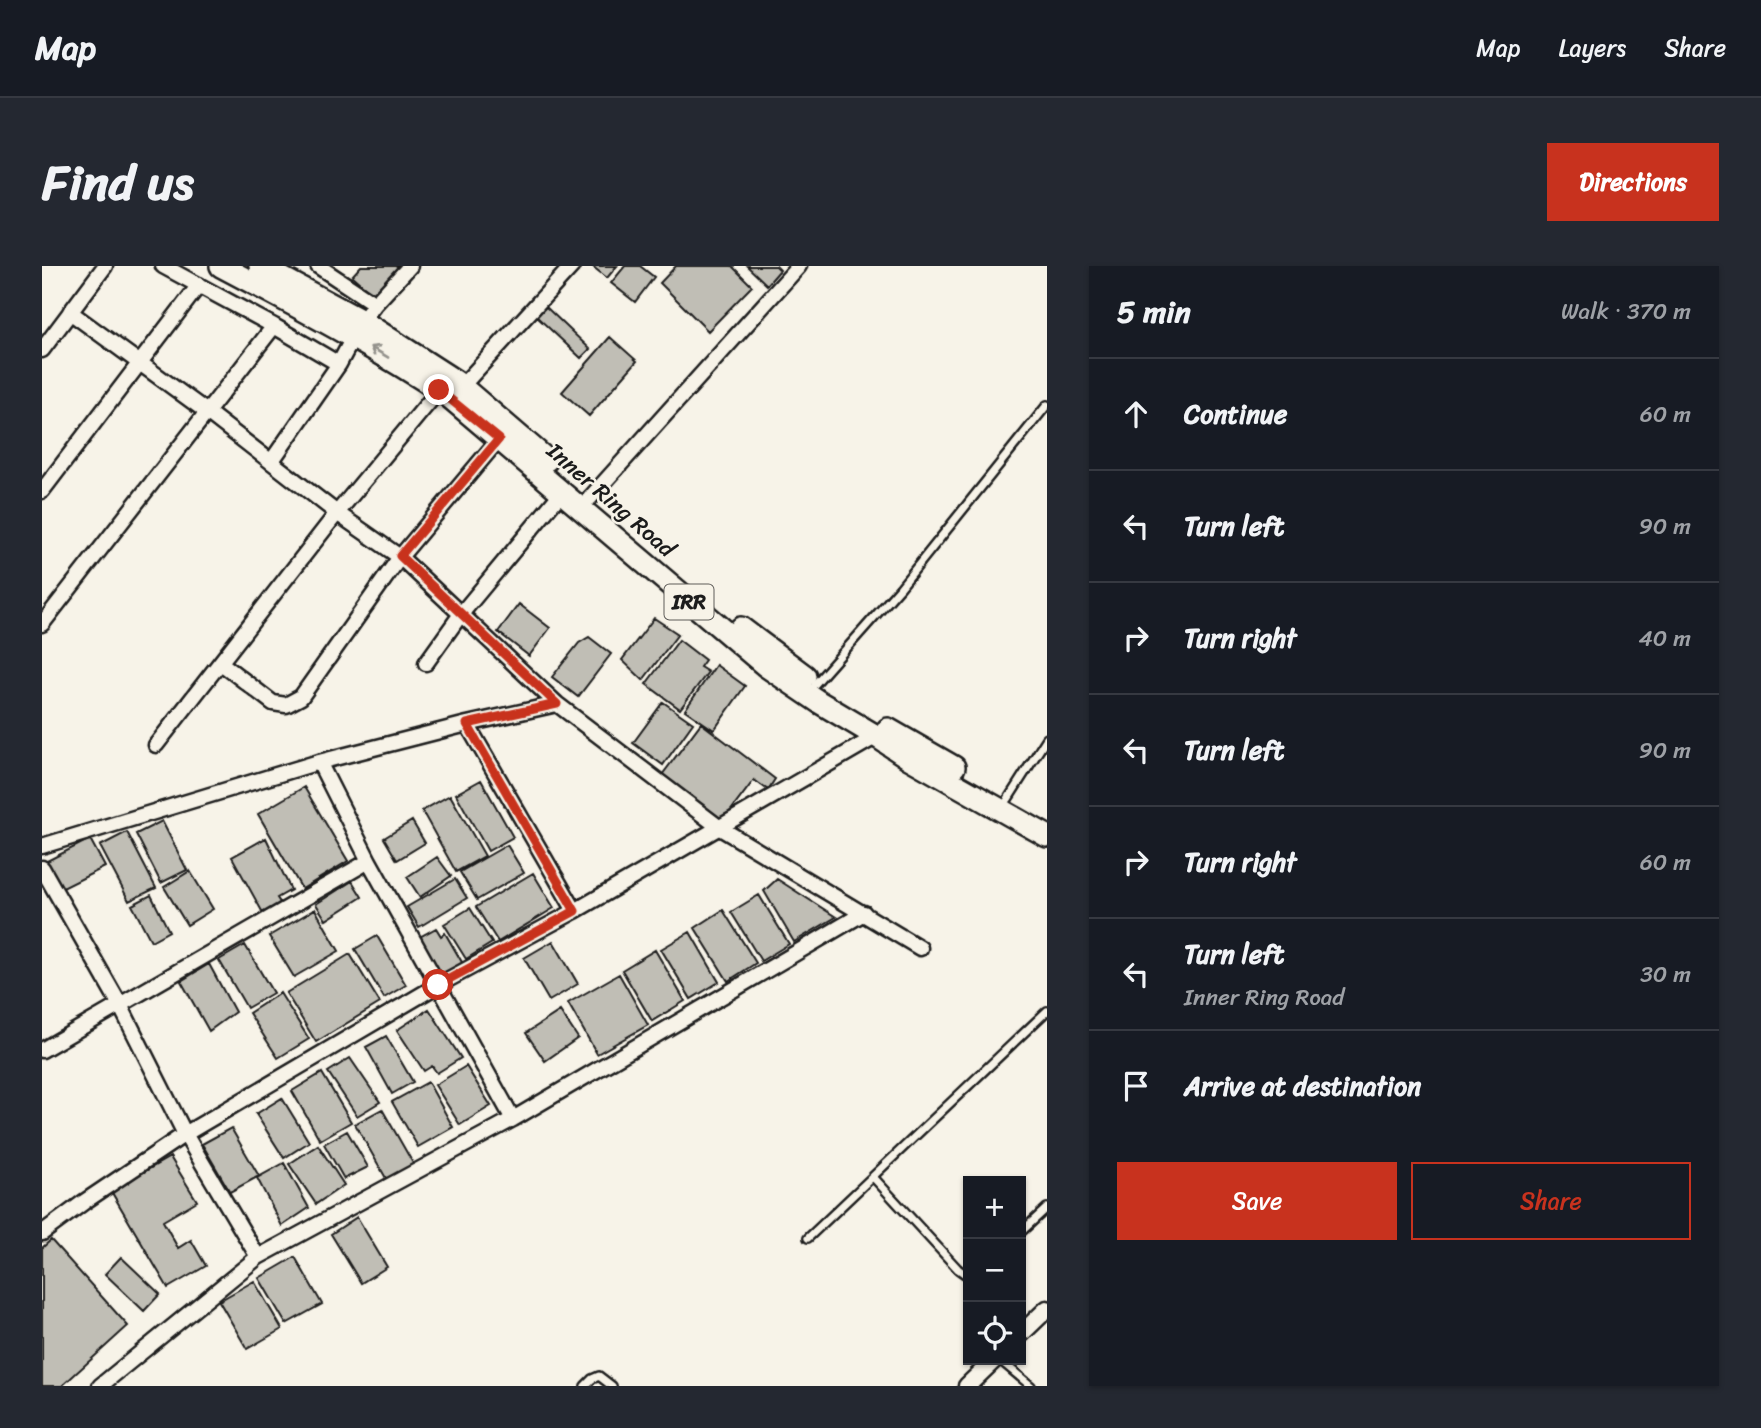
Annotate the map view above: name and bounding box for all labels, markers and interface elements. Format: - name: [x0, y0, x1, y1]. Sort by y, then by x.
- text: Map: [35, 19, 96, 77]
- text: Map: [1476, 27, 1521, 69]
- text: Layers: [1559, 27, 1626, 69]
- text: Share: [1664, 27, 1726, 69]
- text: Find us: [42, 139, 194, 226]
- button: Directions: [1547, 143, 1719, 221]
- text: 5 min: [1117, 285, 1191, 339]
- text: Walk · 370 m: [1561, 291, 1691, 332]
- one-way arrow: [369, 345, 389, 359]
- route end: [423, 374, 454, 405]
- text: Continue: [1184, 391, 1287, 437]
- text: 60 m: [1640, 394, 1691, 435]
- icon: ahead: [1117, 395, 1155, 433]
- street label: Inner Ring Road: [536, 431, 686, 569]
- text: Turn left: [1184, 503, 1284, 549]
- text: 90 m: [1639, 506, 1691, 547]
- icon: left: [1117, 507, 1155, 545]
- road number: IRR: [664, 584, 714, 620]
- text: Turn right: [1184, 615, 1297, 661]
- text: 40 m: [1638, 618, 1691, 659]
- icon: right: [1117, 619, 1155, 657]
- text: Turn left: [1184, 727, 1284, 773]
- text: 90 m: [1639, 730, 1691, 771]
- icon: left: [1117, 731, 1155, 769]
- text: Turn right: [1184, 839, 1297, 885]
- text: 60 m: [1640, 842, 1691, 883]
- icon: right: [1117, 843, 1155, 881]
- text: Turn left: [1184, 931, 1284, 977]
- text: 30 m: [1640, 954, 1691, 995]
- icon: left: [1117, 955, 1155, 993]
- route start: [422, 969, 453, 1000]
- text: Inner Ring Road: [1184, 977, 1344, 1018]
- text: Arrive at destination: [1184, 1063, 1421, 1109]
- icon: arrive: [1117, 1067, 1155, 1105]
- button: Save: [1117, 1162, 1397, 1240]
- button: Share: [1411, 1162, 1691, 1240]
- map controls: [963, 1176, 1026, 1365]
- button: +: [963, 1176, 1026, 1239]
- button: −: [963, 1239, 1026, 1302]
- button: locate: [963, 1302, 1026, 1365]

